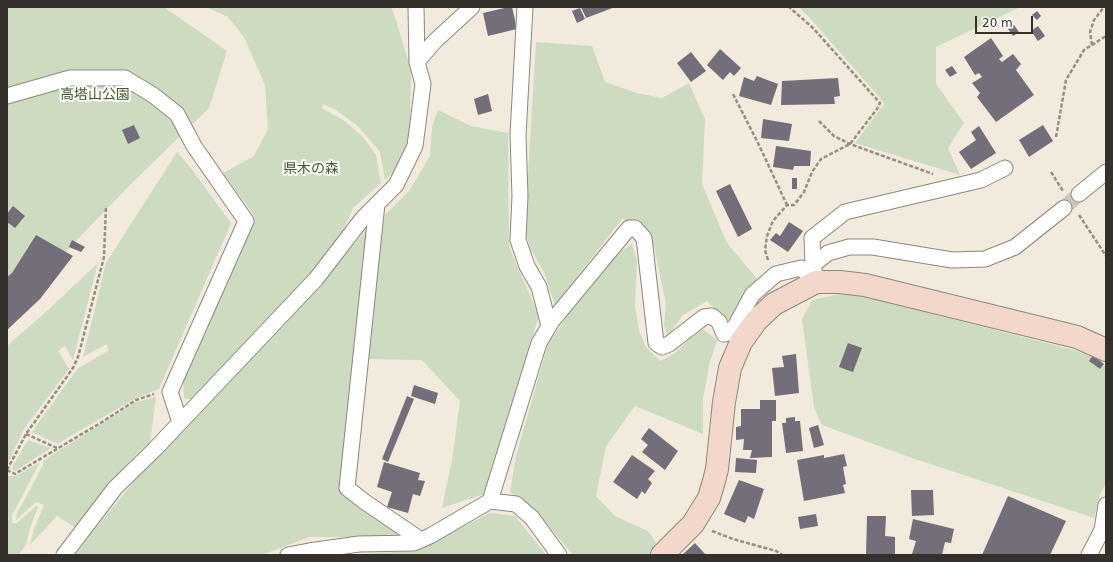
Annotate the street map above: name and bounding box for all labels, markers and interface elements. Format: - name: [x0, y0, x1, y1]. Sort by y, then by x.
- scale bar: [977, 8, 1035, 34]
- text: 20 m: [982, 16, 1013, 30]
- park label: 高塔山公園: [60, 87, 130, 103]
- park label: 県木の森: [283, 161, 339, 177]

